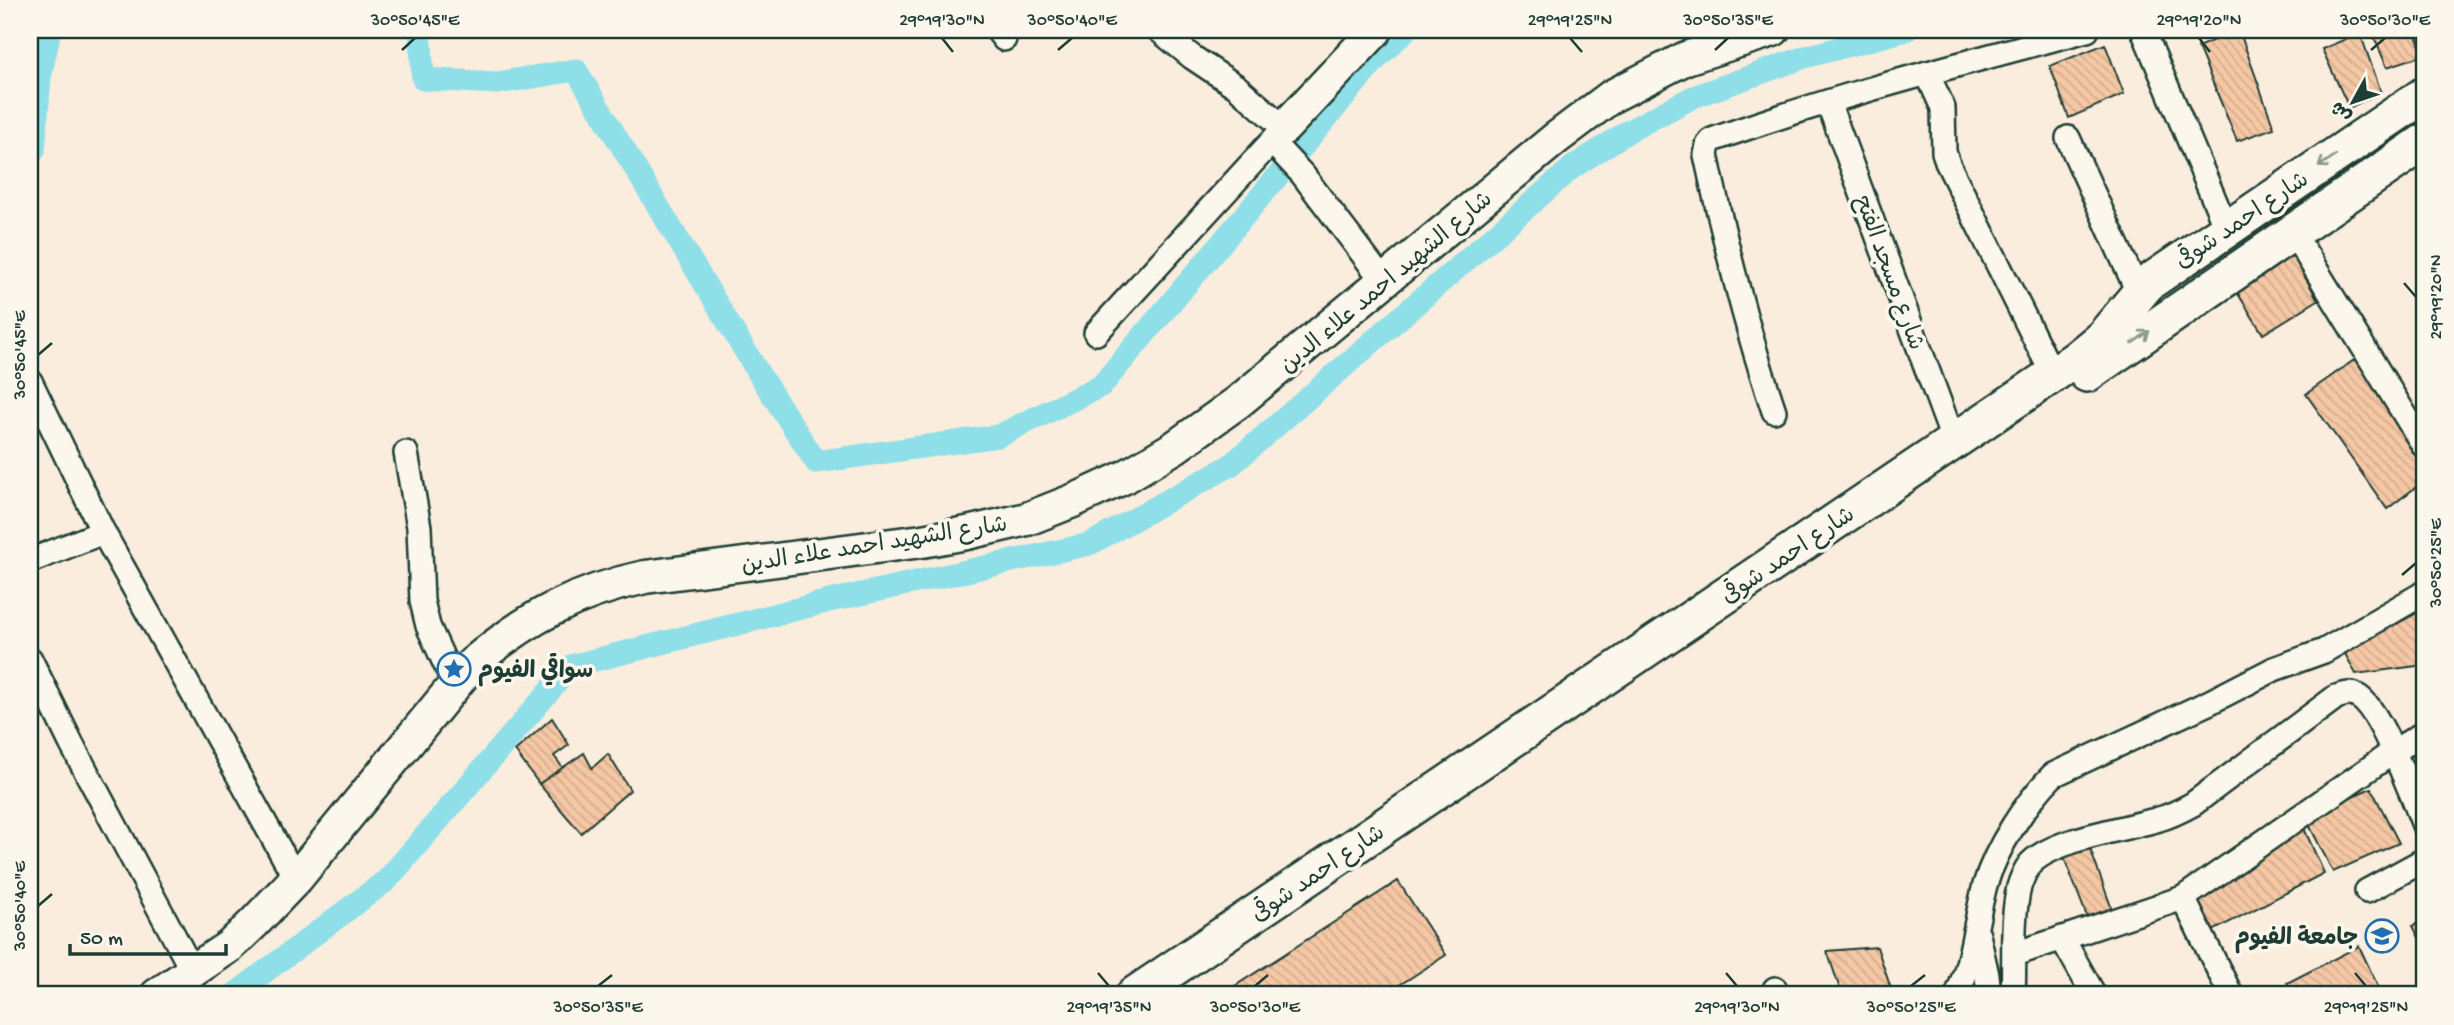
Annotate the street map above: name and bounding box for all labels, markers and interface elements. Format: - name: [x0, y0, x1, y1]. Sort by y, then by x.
- text: 30°50'45"E: [370, 11, 460, 32]
- text: 29°19'30"N: [899, 11, 985, 32]
- text: 30°50'40"E: [1026, 11, 1117, 32]
- text: 29°19'25"N: [1528, 11, 1612, 32]
- text: 30°50'35"E: [1682, 11, 1773, 32]
- text: 29°19'20"N: [2156, 11, 2242, 32]
- text: 30°50'30"E: [2339, 11, 2431, 32]
- north arrow: [2318, 66, 2388, 136]
- text: ش: [2327, 95, 2358, 126]
- one-way arrow: [2318, 154, 2338, 168]
- street label: شارع احمد شوقى: [2169, 164, 2315, 276]
- street label: شارع الشهيد احمد علاء الدين: [1276, 187, 1499, 380]
- street label: شارع مسجد الفتح: [1847, 192, 1928, 354]
- text: 29°19'20"N: [2427, 254, 2448, 340]
- text: 30°50'45"E: [11, 310, 32, 400]
- one-way arrow: [2131, 330, 2150, 345]
- street label: شارع احمد شوقى: [1715, 499, 1861, 611]
- street label: شارع الشهيد احمد علاء الدين: [740, 512, 1009, 581]
- text: 30°50'25"E: [2427, 518, 2448, 608]
- place icon: سواقي الفيوم: [435, 650, 473, 688]
- place label: سواقي الفيوم: [478, 653, 593, 687]
- street label: شارع احمد شوقى: [1245, 817, 1391, 929]
- text: 30°50'40"E: [11, 861, 32, 952]
- scale bar: [70, 913, 226, 957]
- school or university icon: جامعة الفيوم: [2363, 917, 2401, 955]
- place label: جامعة الفيوم: [2235, 925, 2358, 954]
- text: 50 m: [80, 928, 123, 953]
- text: 30°50'35"E: [552, 998, 643, 1019]
- text: 29°19'35"N: [1067, 998, 1151, 1019]
- text: 30°50'30"E: [1209, 998, 1301, 1019]
- text: 29°19'30"N: [1694, 998, 1780, 1019]
- text: 30°50'25"E: [1866, 998, 1956, 1019]
- text: 29°19'25"N: [2324, 998, 2408, 1019]

